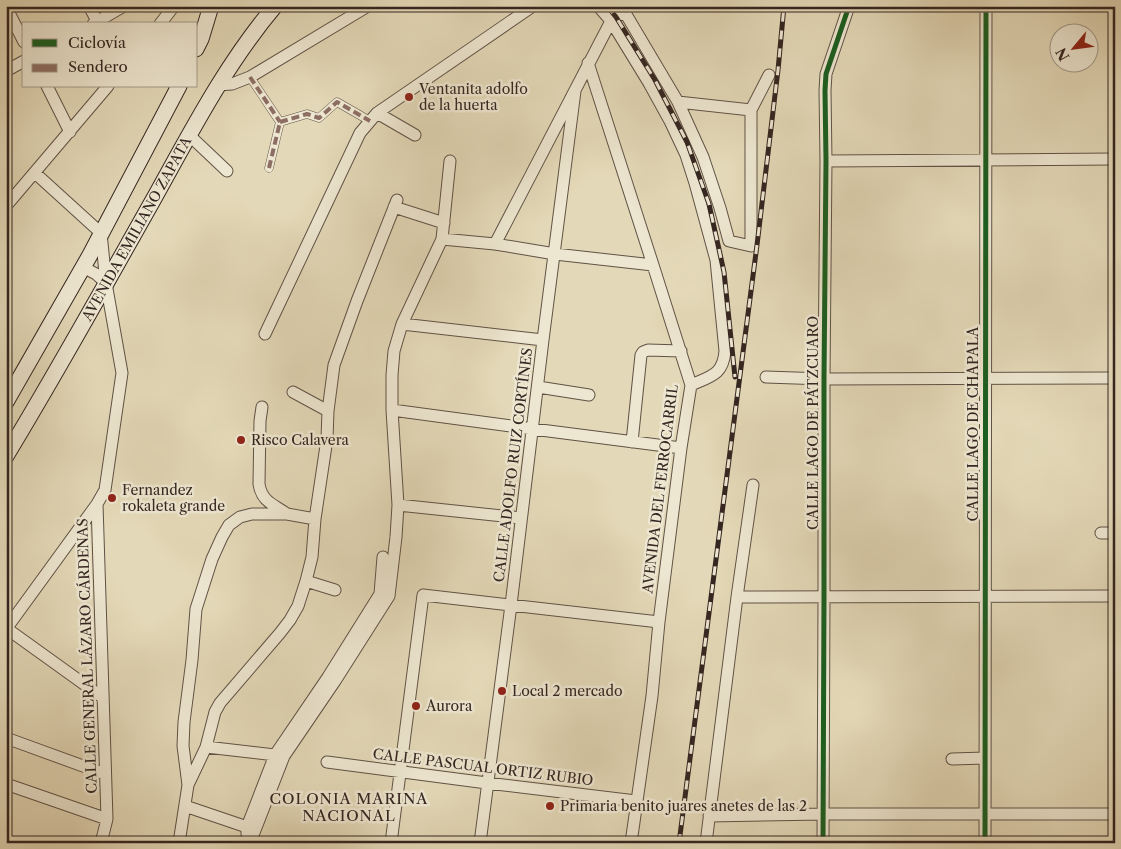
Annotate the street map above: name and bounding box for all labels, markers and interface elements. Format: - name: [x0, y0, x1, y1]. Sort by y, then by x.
- legend: [22, 22, 198, 88]
- north arrow: [1048, 22, 1098, 72]
- text: Ciclovía: [68, 33, 126, 52]
- text: N: [1052, 45, 1073, 64]
- text: Sendero: [68, 57, 128, 76]
- place label: Ventanita adolfo de la huerta: [418, 80, 528, 114]
- marker: Ventanita adolfo de la huerta: [403, 91, 415, 103]
- street label: AVENIDA EMILIANO ZAPATA: [77, 133, 196, 325]
- street label: CALLE LAGO DE PÁTZCUARO: [804, 316, 822, 530]
- street label: CALLE LAGO DE CHAPALA: [964, 326, 982, 521]
- street label: CALLE ADOLFO RUIZ CORTÍNES: [489, 347, 536, 583]
- street label: AVENIDA DEL FERROCARRIL: [638, 383, 682, 596]
- place label: Risco Calavera: [251, 431, 349, 449]
- marker: Risco Calavera: [235, 434, 247, 446]
- place label: Fernandez rokaleta grande: [122, 481, 225, 515]
- marker: Fernandez rokaleta grande: [106, 492, 118, 504]
- street label: CALLE GENERAL LÁZARO CÁRDENAS: [73, 518, 101, 794]
- place label: Local 2 mercado: [512, 682, 623, 700]
- marker: Local 2 mercado: [496, 685, 508, 697]
- place label: Aurora: [425, 697, 473, 715]
- marker: Aurora: [410, 700, 422, 712]
- street label: CALLE PASCUAL ORTIZ RUBIO: [372, 745, 594, 789]
- district label: COLONIA MARINA NACIONAL: [270, 789, 428, 825]
- place label: Primaria benito juares anetes de las 2: [560, 797, 807, 815]
- marker: Primaria benito juares anetes de las 2: [544, 800, 556, 812]

